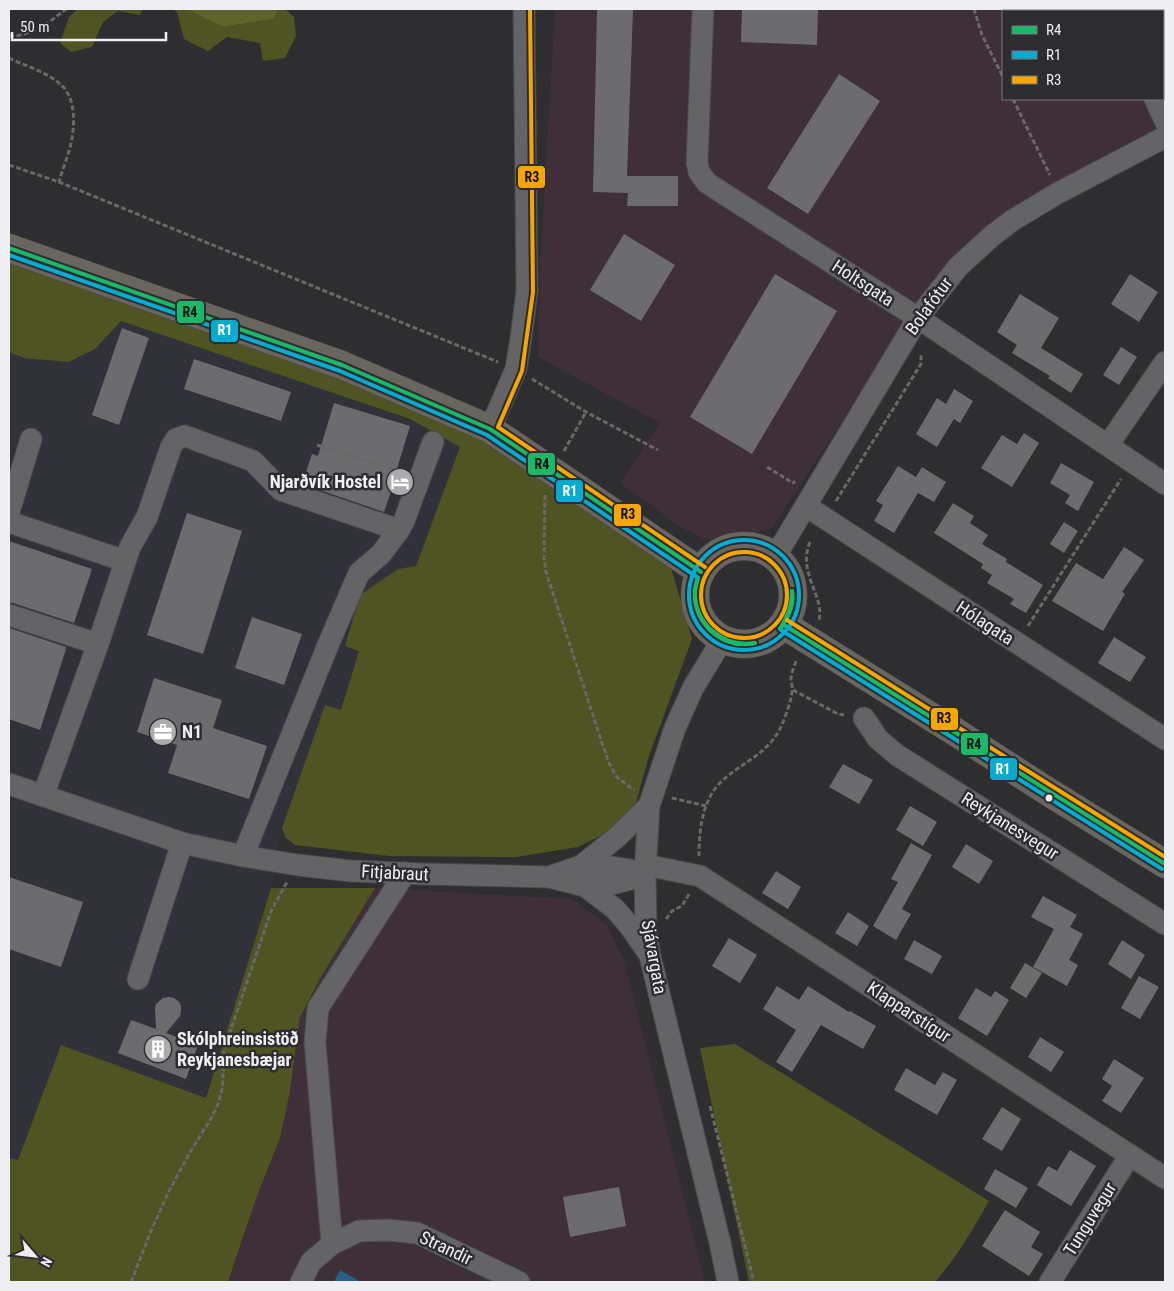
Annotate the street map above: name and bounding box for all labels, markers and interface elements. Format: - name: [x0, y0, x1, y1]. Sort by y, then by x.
- scale bar: [12, 10, 166, 42]
- legend: [1002, 10, 1164, 100]
- text: 50 m: [20, 18, 50, 36]
- text: R4: [1046, 21, 1061, 39]
- text: R1: [1046, 46, 1061, 64]
- text: R3: [1046, 71, 1061, 89]
- line badge: R3: [517, 165, 546, 189]
- text: R3: [525, 169, 539, 185]
- street label: Holtsgata: [828, 255, 898, 310]
- street label: Bolafótur: [901, 272, 957, 339]
- line badge: R4: [176, 300, 205, 324]
- text: R4: [183, 304, 197, 320]
- line badge: R1: [210, 319, 239, 343]
- text: R1: [218, 322, 232, 338]
- line badge: R4: [527, 452, 556, 476]
- text: R4: [535, 456, 549, 472]
- hotel icon: Njarðvík Hostel: [385, 467, 415, 497]
- place label: Njarðvík Hostel: [270, 471, 381, 492]
- line badge: R1: [555, 479, 584, 503]
- text: R1: [563, 483, 577, 499]
- line badge: R3: [613, 503, 642, 527]
- text: R3: [621, 506, 635, 522]
- street label: Hólagata: [953, 596, 1018, 649]
- line badge: R3: [930, 707, 959, 731]
- text: R3: [937, 710, 951, 726]
- office icon: N1: [148, 717, 178, 747]
- place label: N1: [182, 721, 202, 742]
- line badge: R4: [960, 732, 989, 756]
- text: R4: [967, 736, 981, 752]
- line badge: R1: [989, 757, 1018, 781]
- text: R1: [996, 761, 1010, 777]
- street label: Reykjanesvegur: [958, 787, 1063, 864]
- unlabelled marker: [1044, 793, 1054, 803]
- street label: Fitjabraut: [361, 860, 429, 885]
- street label: Sjávargata: [638, 918, 671, 996]
- street label: Klapparstígur: [864, 977, 955, 1047]
- place label: Skólphreinsistöð Reykjanesbæjar: [177, 1028, 299, 1070]
- building icon: Skólphreinsistöð Reykjanesbæjar: [143, 1034, 173, 1064]
- street label: Tunguvegur: [1059, 1178, 1121, 1259]
- street label: Strandir: [417, 1226, 476, 1269]
- north arrow: [10, 1231, 60, 1281]
- text: N: [37, 1255, 56, 1270]

